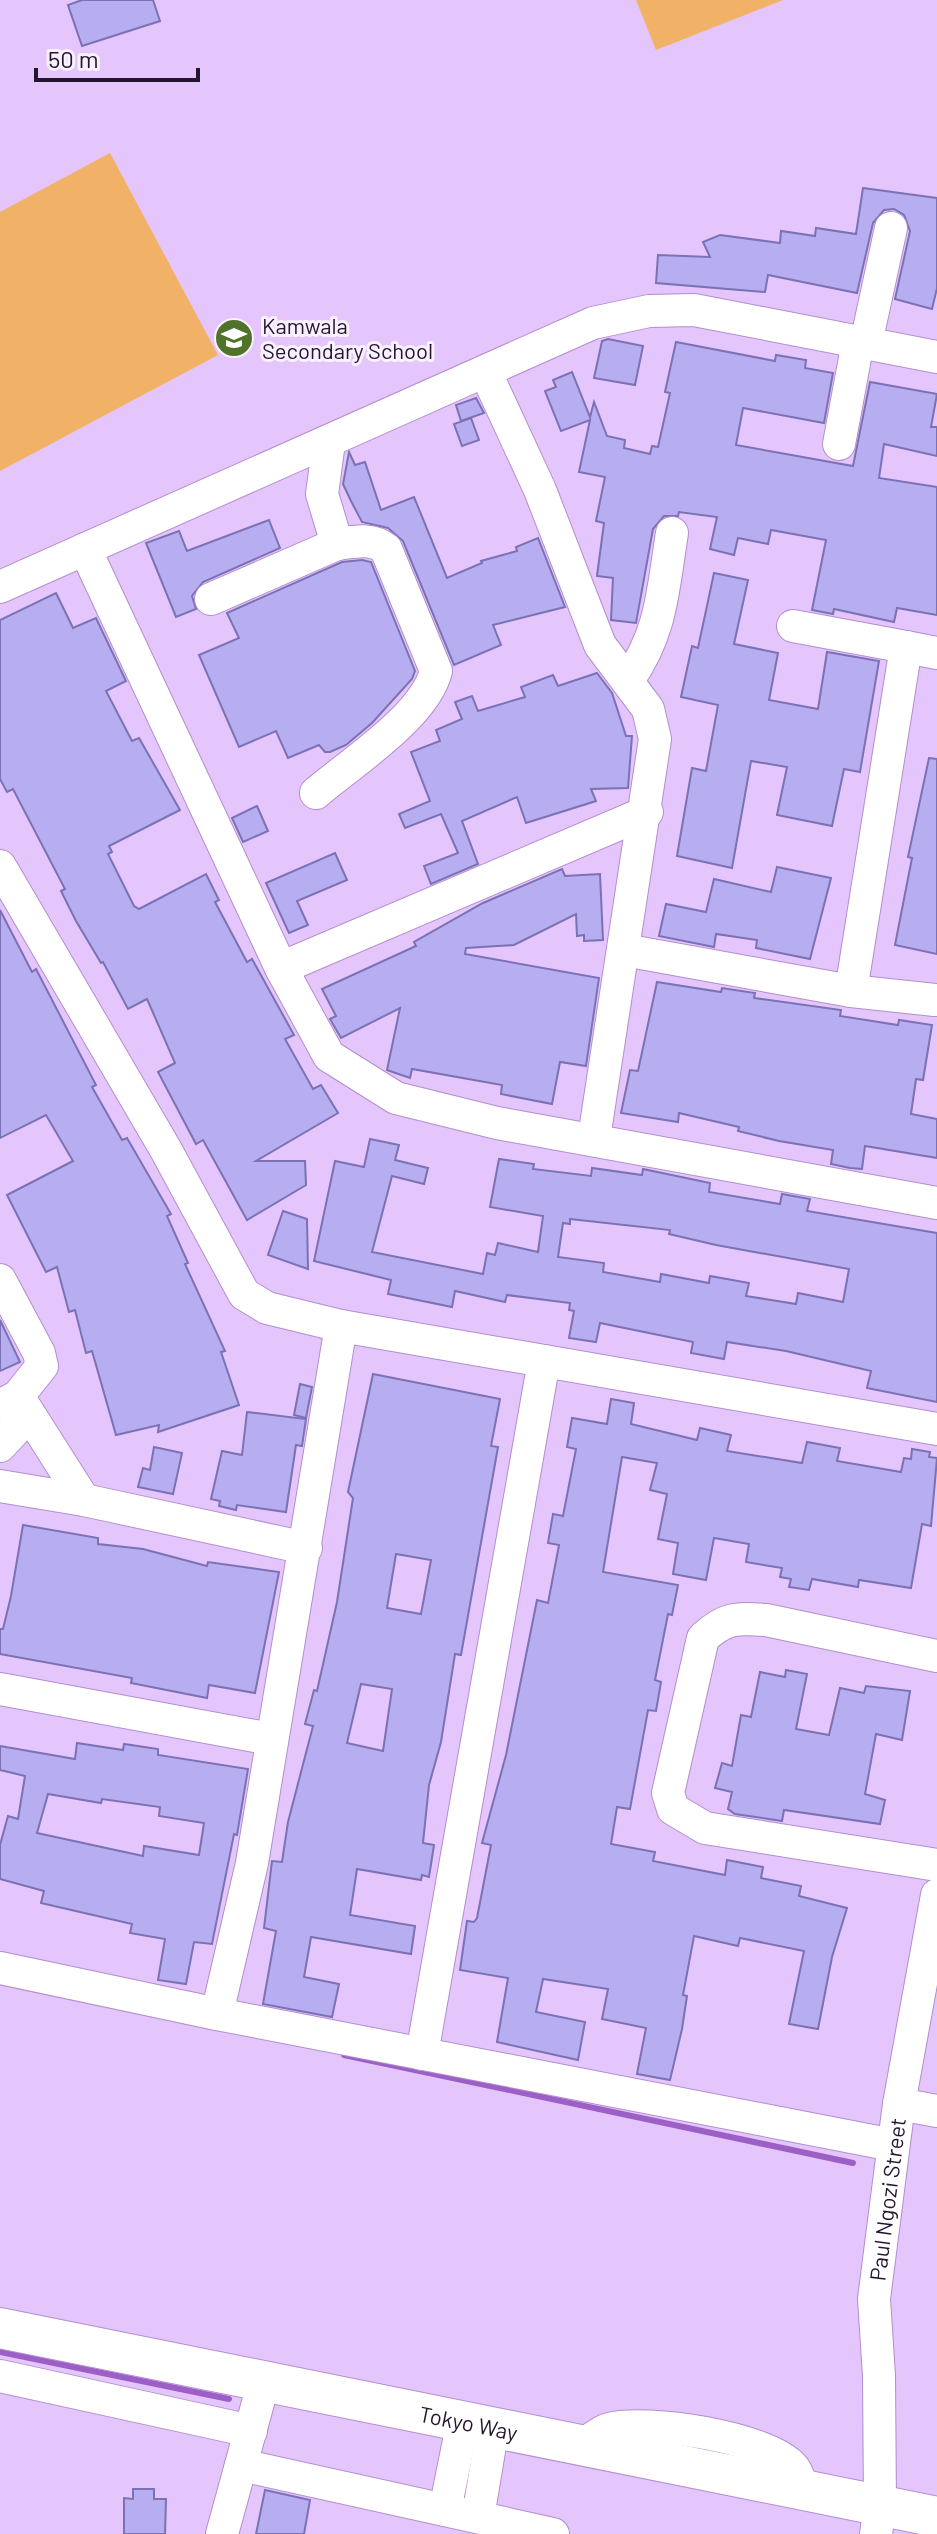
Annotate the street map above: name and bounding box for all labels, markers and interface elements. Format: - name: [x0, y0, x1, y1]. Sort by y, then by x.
- scale bar: [36, 32, 198, 82]
- text: 50 m: [48, 44, 99, 73]
- place label: Kamwala Secondary School: [262, 312, 433, 363]
- school or university icon: Kamwala Secondary School: [213, 317, 255, 359]
- street label: Paul Ngozi Street: [863, 2116, 910, 2282]
- street label: Tokyo Way: [417, 2400, 520, 2445]

